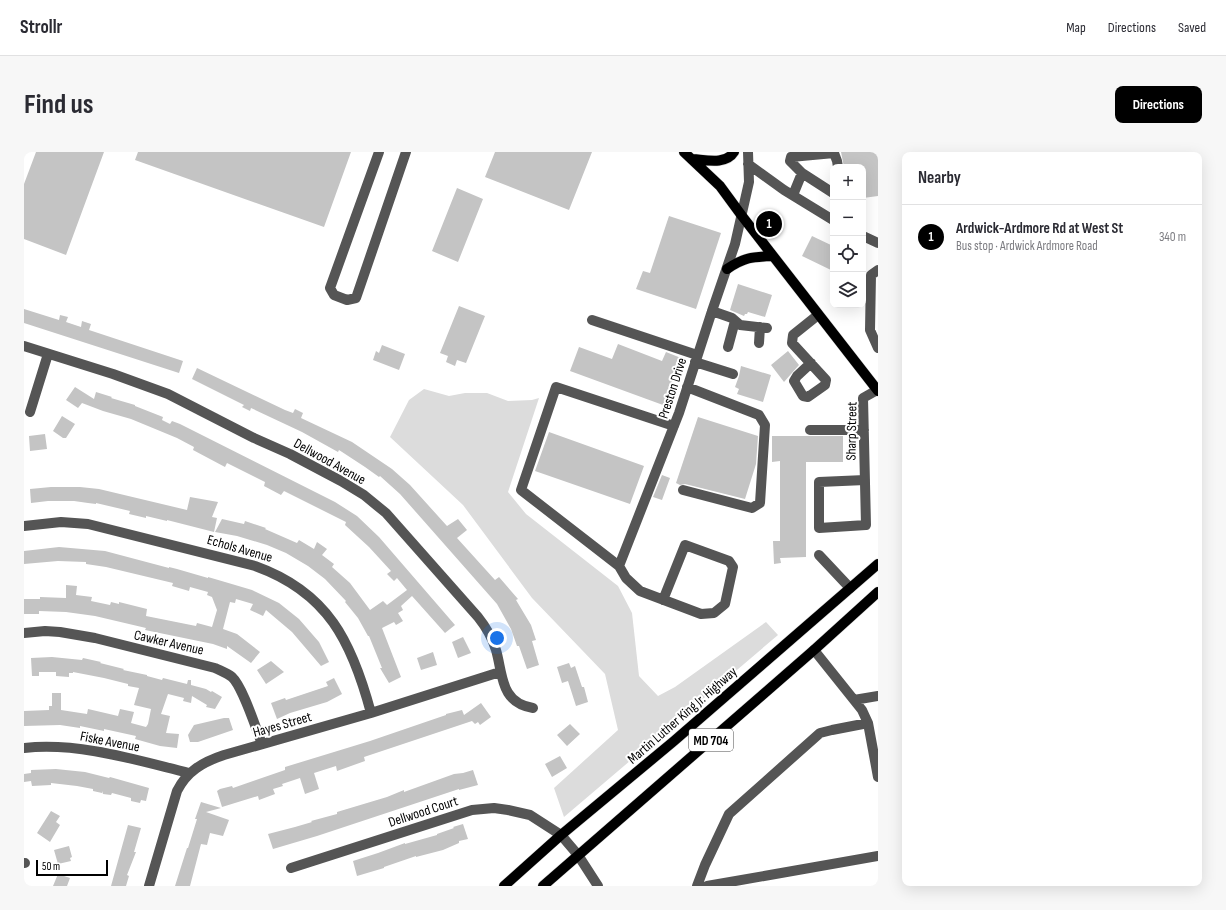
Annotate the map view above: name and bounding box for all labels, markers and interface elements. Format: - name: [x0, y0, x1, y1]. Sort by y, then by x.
- text: Strollr: [20, 16, 62, 39]
- text: Map: [1066, 19, 1086, 36]
- text: Directions: [1108, 19, 1156, 36]
- text: Saved: [1178, 19, 1206, 36]
- button: Directions: [1115, 86, 1202, 123]
- text: Find us: [24, 88, 93, 121]
- map controls: [830, 164, 866, 308]
- button: +: [830, 164, 866, 200]
- text: Nearby: [918, 168, 961, 188]
- button: −: [830, 200, 866, 236]
- pin: 1: [756, 209, 782, 239]
- text: Ardwick-Ardmore Rd at West St: [956, 219, 1123, 238]
- text: 1: [928, 229, 934, 245]
- text: 340 m: [1159, 229, 1186, 245]
- button: locate: [830, 236, 866, 272]
- text: Bus stop · Ardwick Ardmore Road: [956, 238, 1098, 254]
- button: layers: [830, 272, 866, 308]
- street label: Preston Drive: [655, 356, 690, 421]
- street label: Sharp Street: [842, 401, 861, 461]
- street label: Dellwood Avenue: [291, 435, 369, 488]
- street label: Echols Avenue: [205, 531, 274, 566]
- street label: Cawker Avenue: [132, 626, 205, 659]
- your location: [487, 628, 507, 648]
- street label: Martin Luther King Jr. Highway: [624, 663, 741, 768]
- street label: Hayes Street: [251, 708, 313, 741]
- street label: Fiske Avenue: [79, 727, 141, 756]
- road number: MD 704: [689, 729, 733, 751]
- street label: Dellwood Court: [386, 792, 460, 831]
- scale bar: [36, 858, 108, 877]
- text: 50 m: [42, 860, 60, 873]

